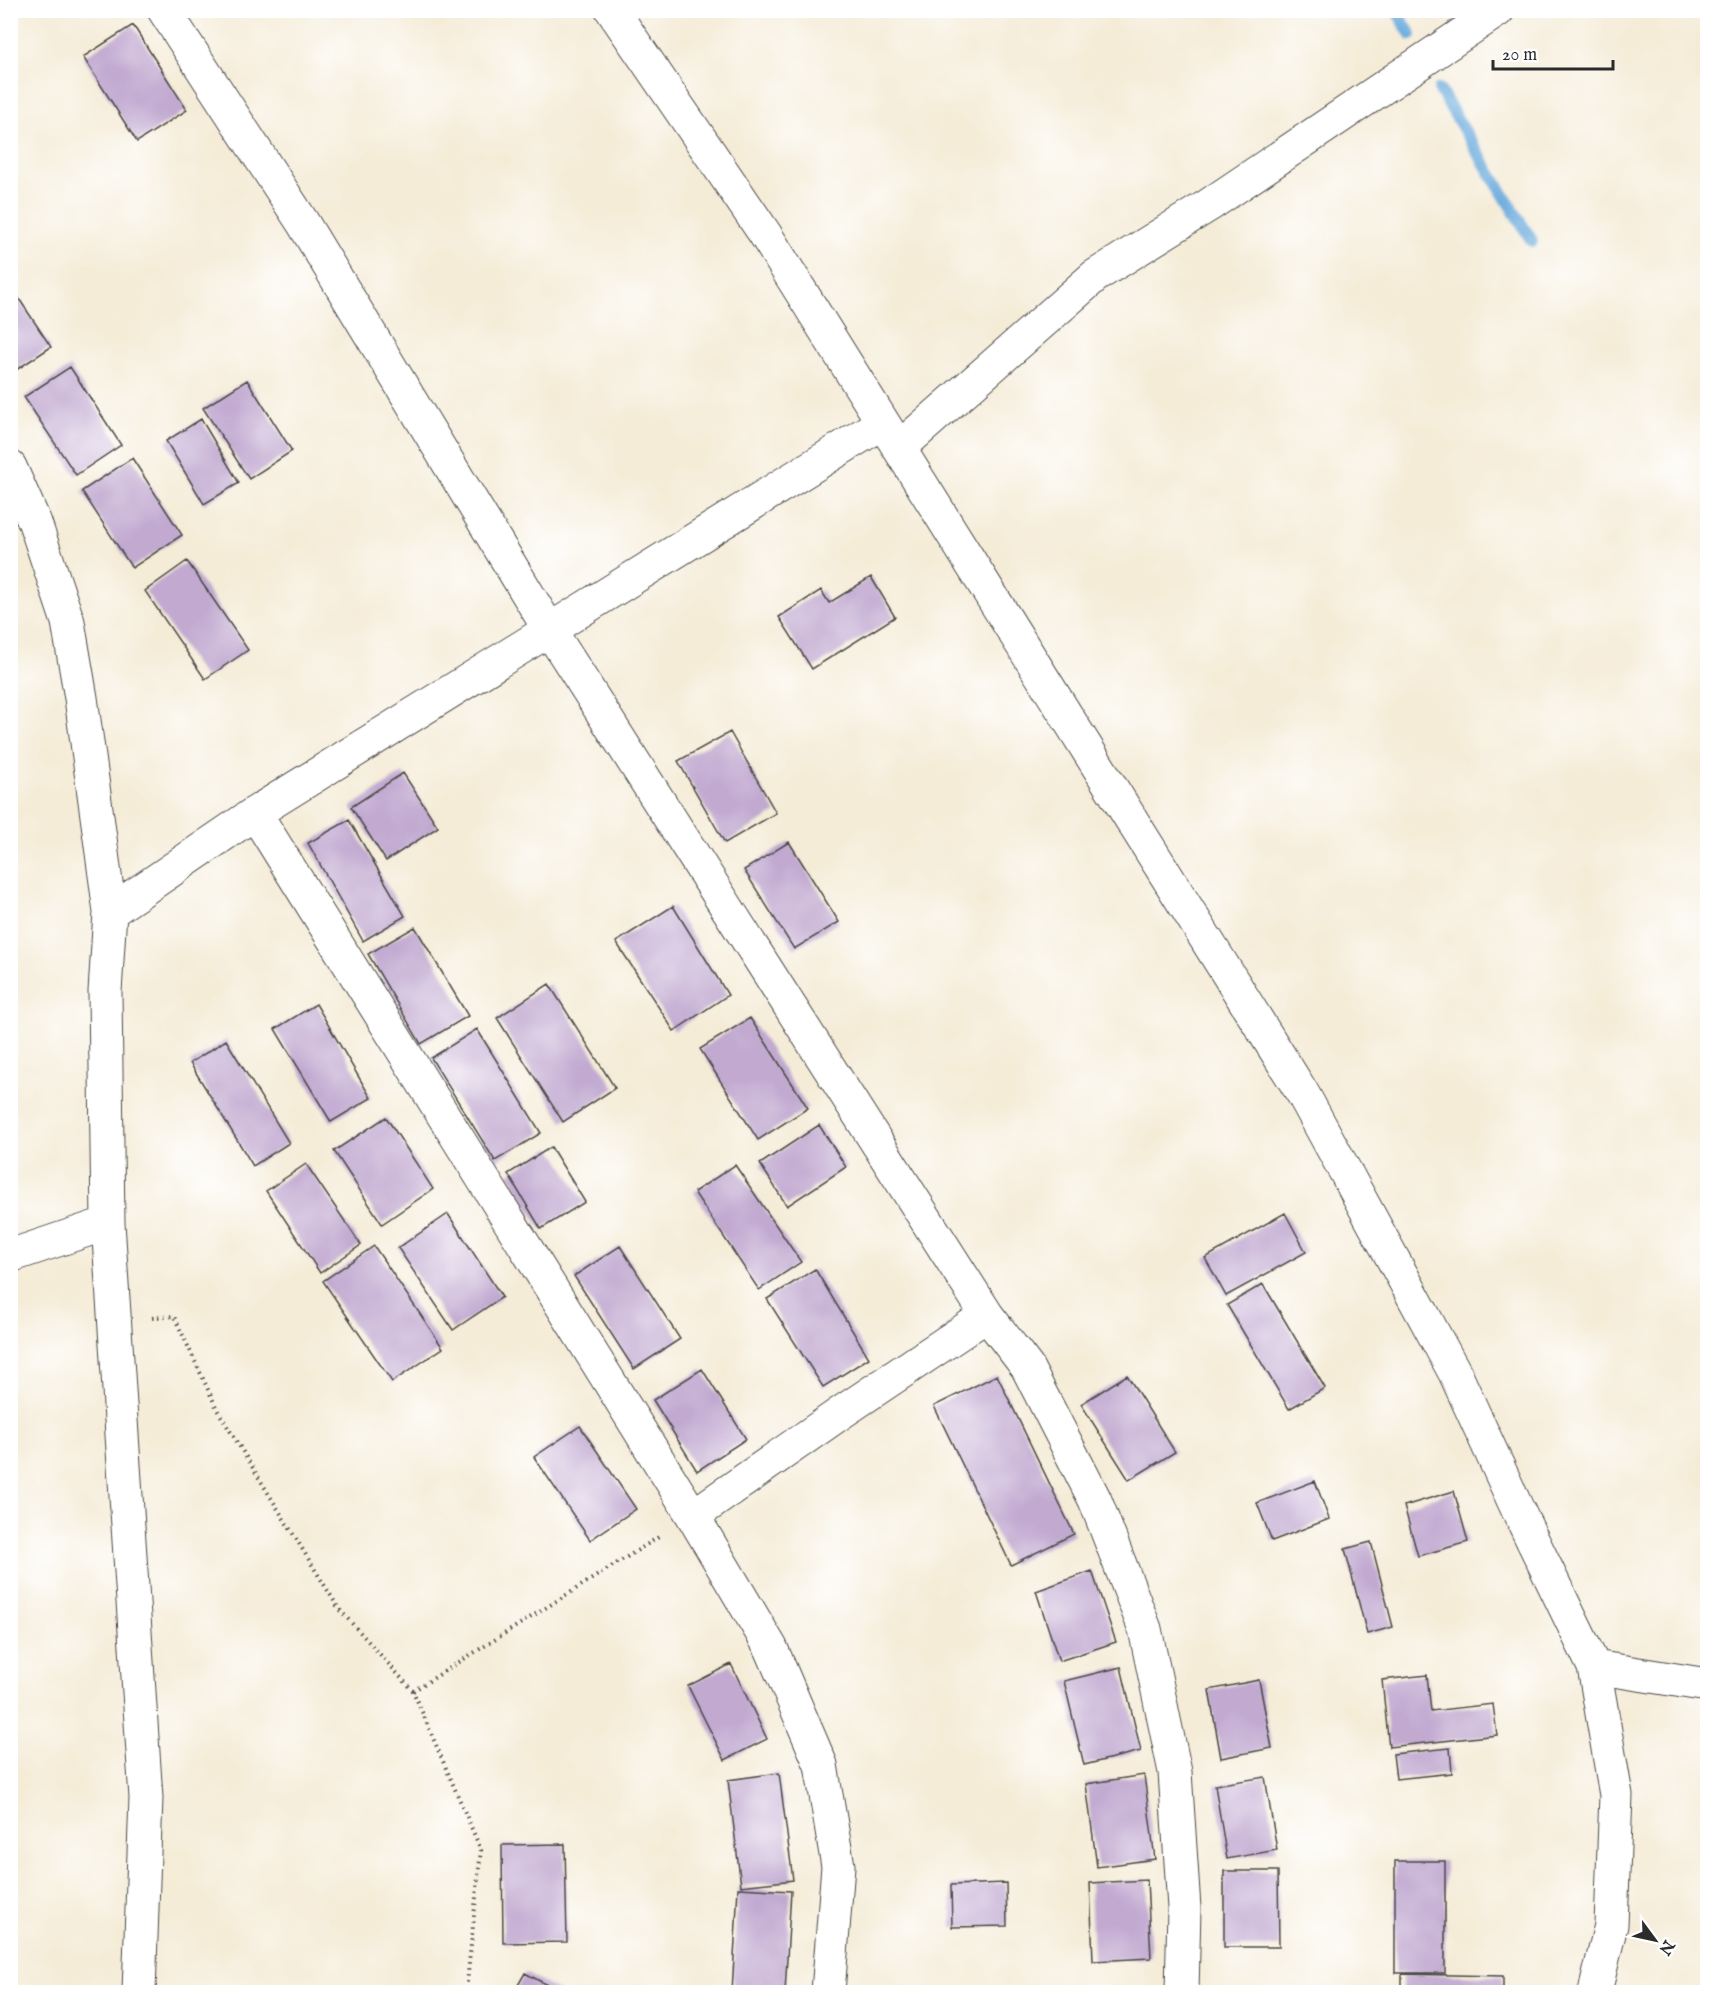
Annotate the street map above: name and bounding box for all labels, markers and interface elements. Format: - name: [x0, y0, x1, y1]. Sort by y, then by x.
- scale bar: [1493, 33, 1613, 71]
- text: 20 m: [1502, 44, 1537, 67]
- north arrow: [1625, 1910, 1685, 1970]
- text: N: [1654, 1935, 1679, 1958]

